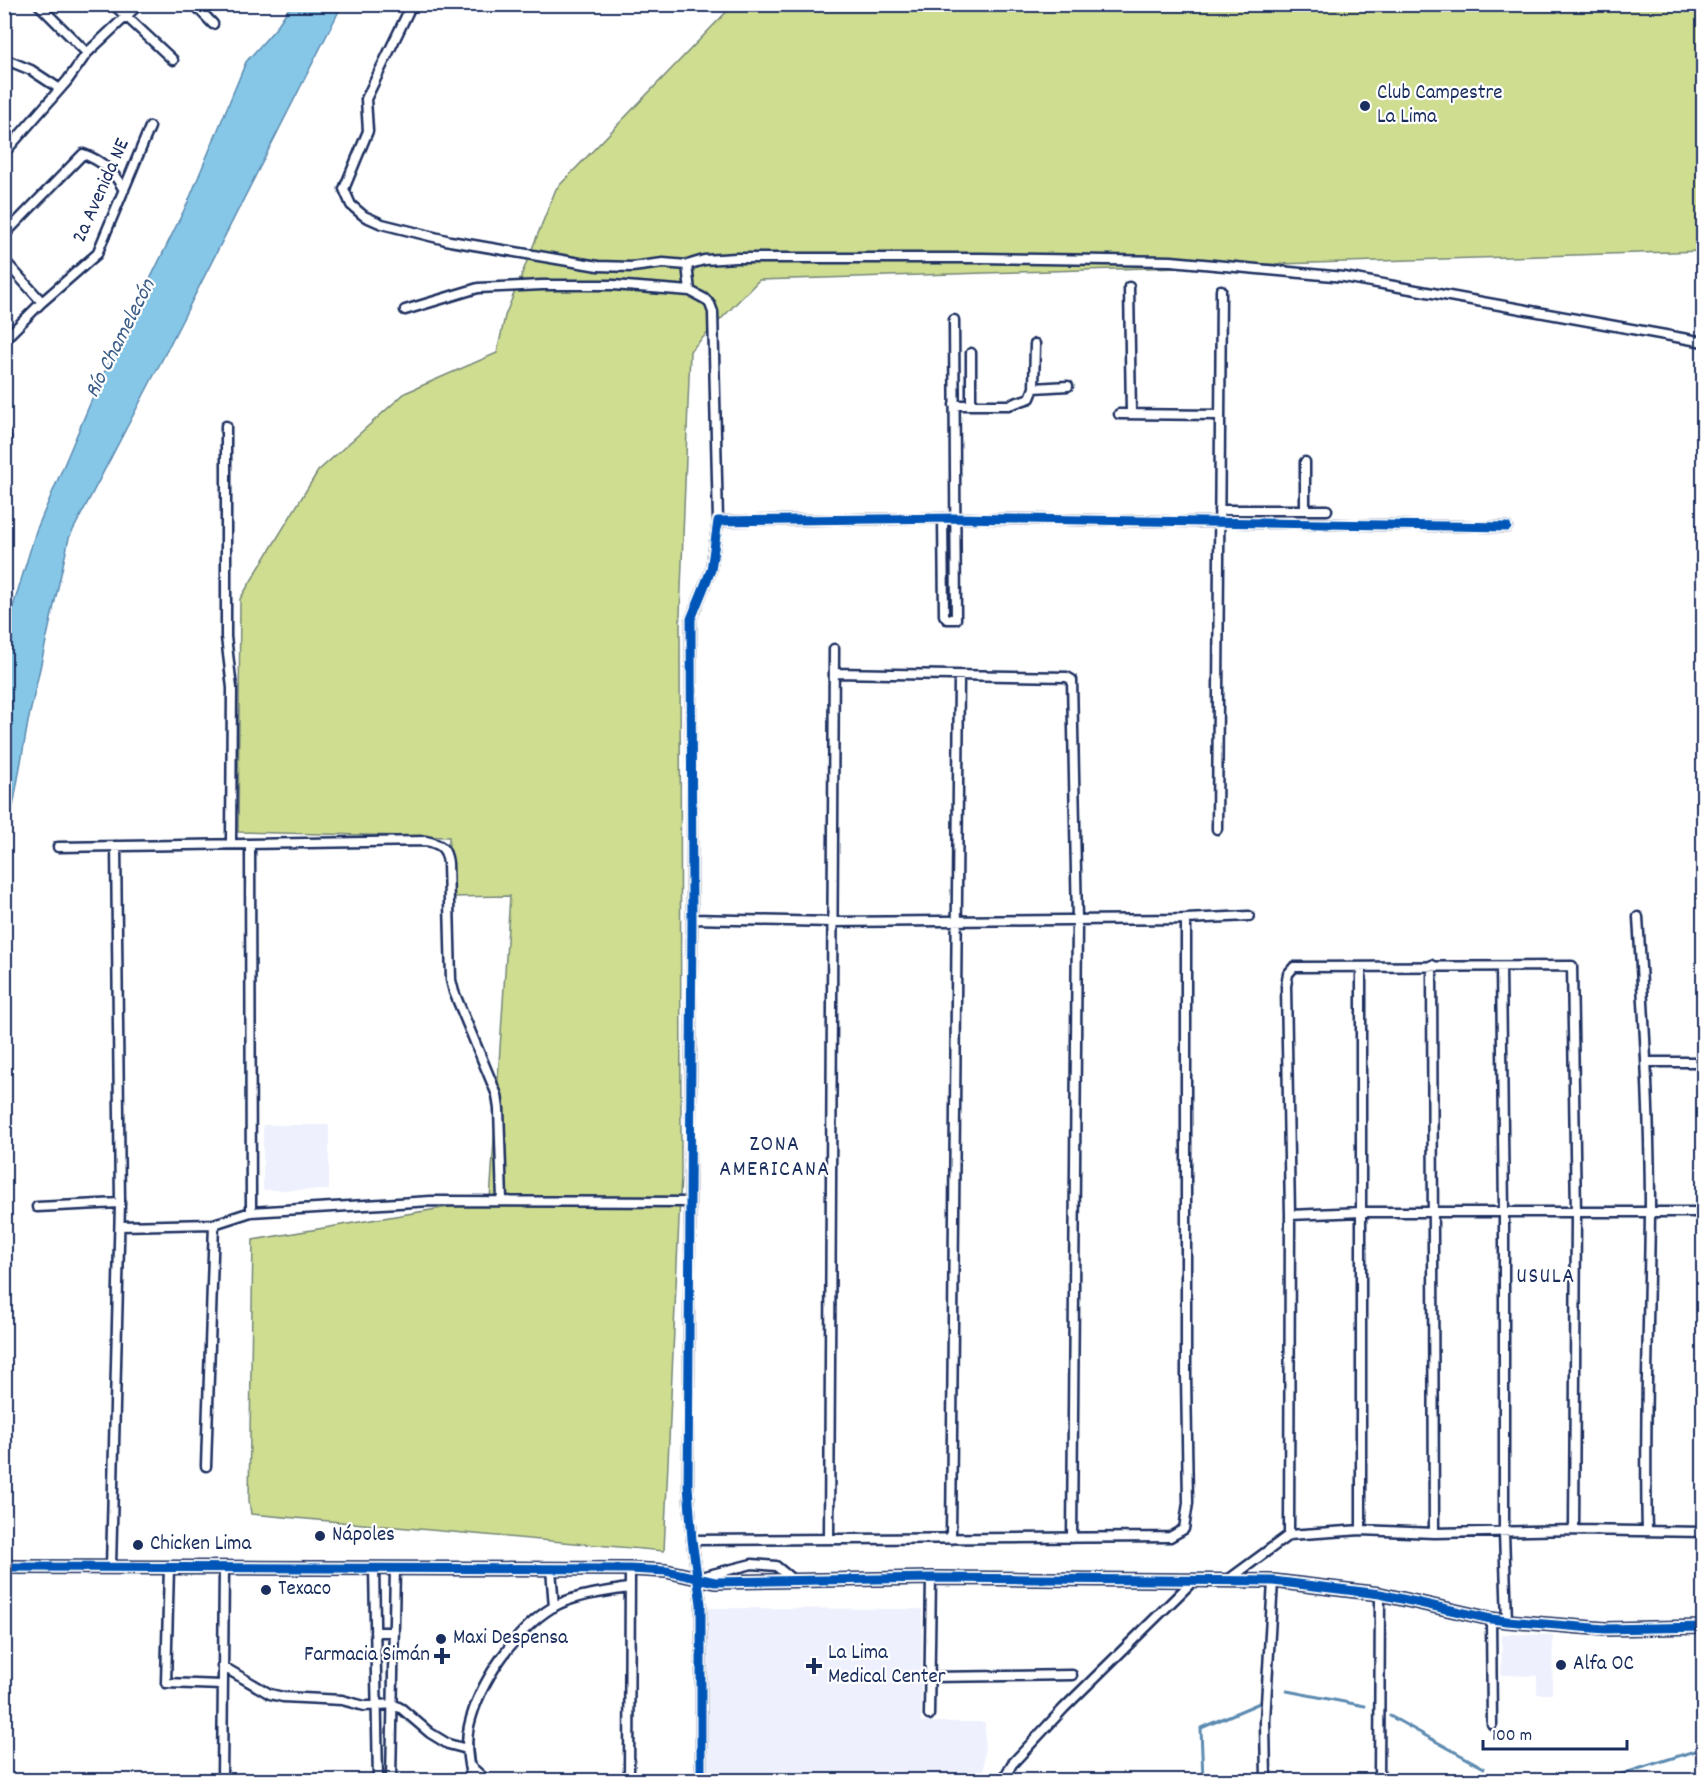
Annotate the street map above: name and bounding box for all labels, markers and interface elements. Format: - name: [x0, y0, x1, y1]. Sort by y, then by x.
- place label: Club Campestre La Lima: [1377, 79, 1503, 133]
- marker: Club Campestre La Lima: [1358, 99, 1372, 113]
- street label: 2a Avenida NE: [66, 134, 139, 248]
- water label: Río Chamelecón: [78, 274, 165, 404]
- district label: ZONA AMERICANA: [719, 1130, 831, 1186]
- district label: USULA: [1516, 1262, 1576, 1293]
- place label: Nápoles: [332, 1521, 395, 1551]
- marker: Nápoles: [313, 1529, 327, 1543]
- place label: Chicken Lima: [150, 1530, 252, 1560]
- marker: Chicken Lima: [131, 1538, 145, 1552]
- place label: Texaco: [278, 1575, 331, 1605]
- marker: Texaco: [259, 1583, 273, 1597]
- place label: Maxi Despensa: [453, 1624, 569, 1654]
- marker: Maxi Despensa: [434, 1632, 448, 1646]
- place label: La Lima Medical Center: [828, 1639, 946, 1693]
- place label: Farmacia Simán: [304, 1641, 430, 1671]
- marker: Farmacia Simán: [435, 1649, 449, 1663]
- place label: Alfa OC: [1573, 1650, 1634, 1680]
- marker: La Lima Medical Center: [805, 1657, 823, 1675]
- marker: Alfa OC: [1554, 1658, 1568, 1672]
- scale bar: [1483, 1713, 1627, 1751]
- text: 100 m: [1492, 1724, 1532, 1749]

